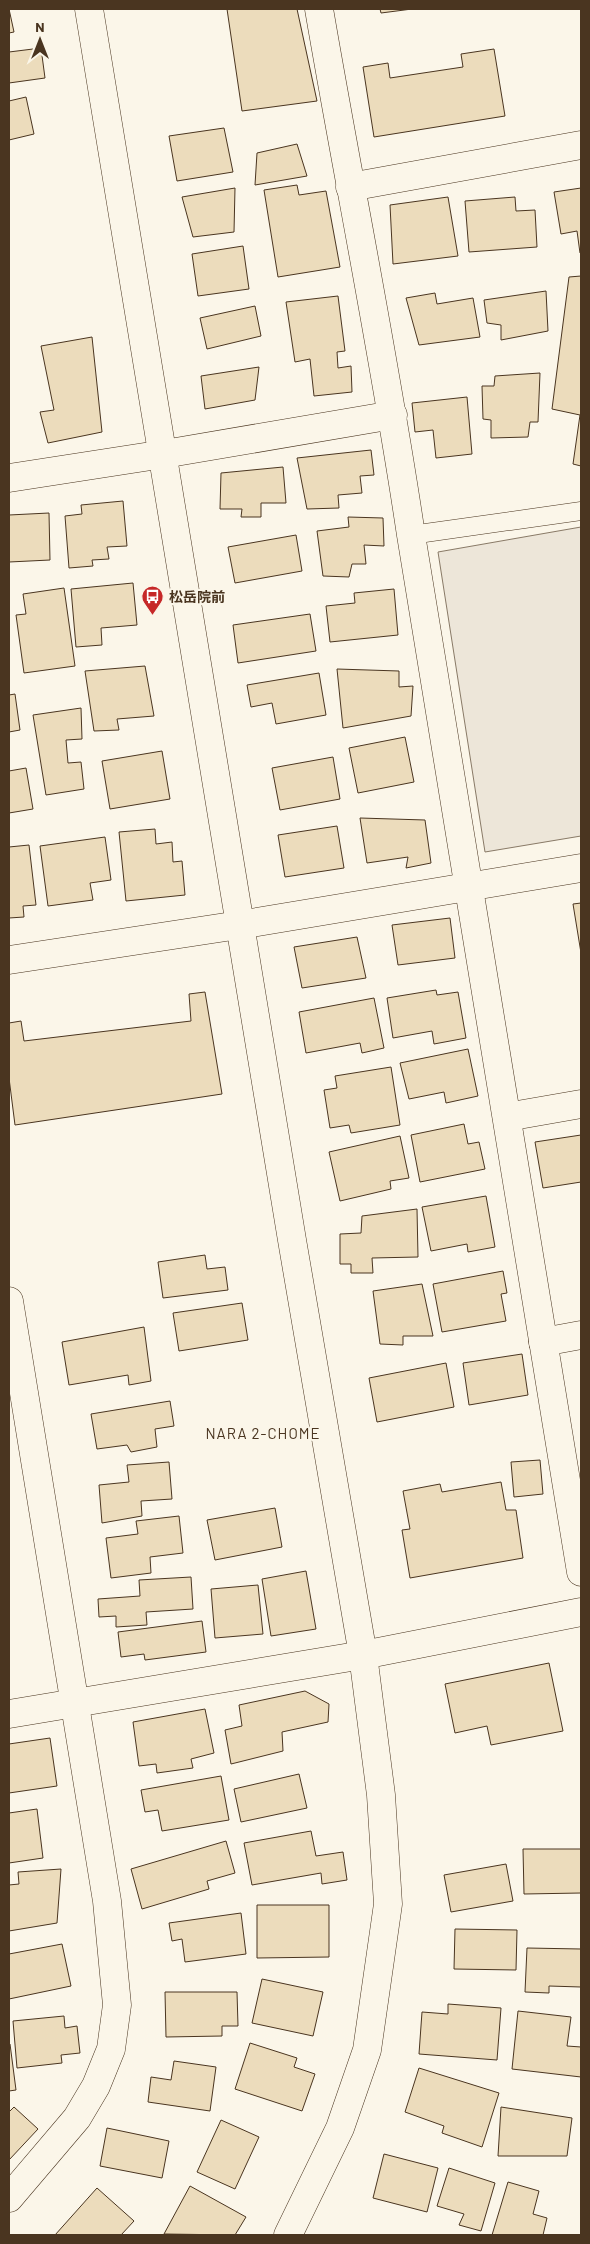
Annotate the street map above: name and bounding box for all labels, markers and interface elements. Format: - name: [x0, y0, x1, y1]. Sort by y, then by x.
- north arrow: [15, 15, 65, 65]
- text: N: [35, 18, 45, 35]
- bus stop icon: 松岳院前: [141, 584, 165, 615]
- place label: 松岳院前: [169, 588, 225, 605]
- district label: NARA 2-CHOME: [205, 1424, 321, 1442]

